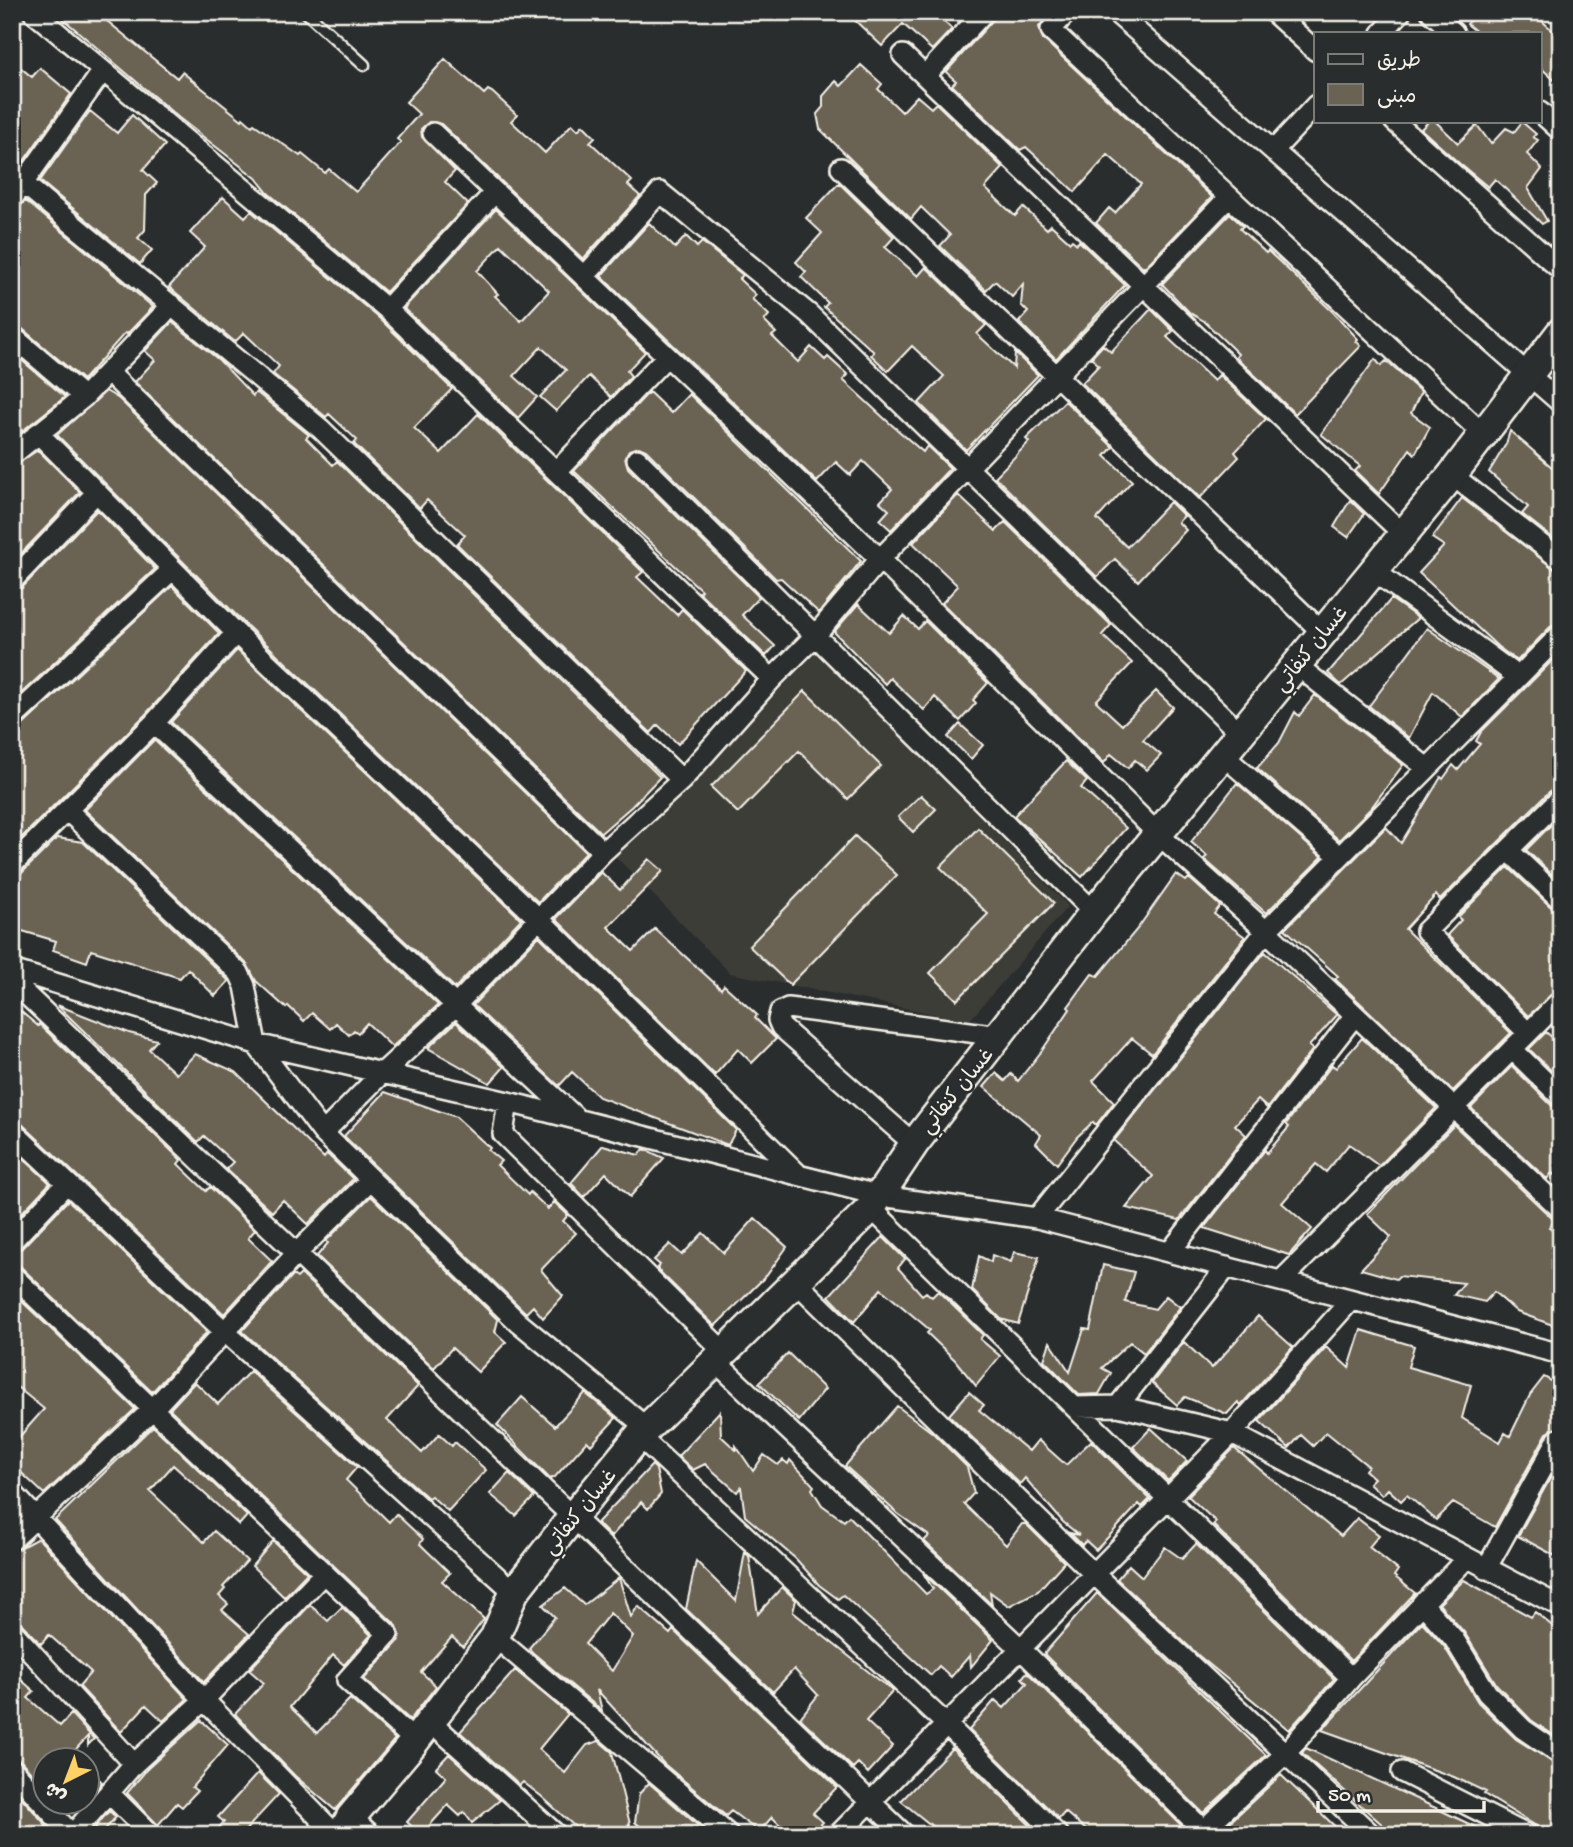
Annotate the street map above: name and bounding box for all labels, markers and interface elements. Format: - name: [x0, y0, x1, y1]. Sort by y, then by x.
- legend: [1314, 32, 1542, 122]
- text: طريق: [1377, 50, 1421, 75]
- text: مبنى: [1377, 86, 1416, 111]
- street label: غسان كنفاتي: [1270, 602, 1357, 700]
- street label: غسان كنفاتي: [916, 1044, 1003, 1142]
- street label: غسان كنفاتي: [539, 1465, 626, 1563]
- north arrow: [32, 1745, 102, 1815]
- scale bar: [1318, 1770, 1484, 1814]
- text: ش: [41, 1775, 72, 1807]
- text: 50 m: [1328, 1785, 1371, 1810]

